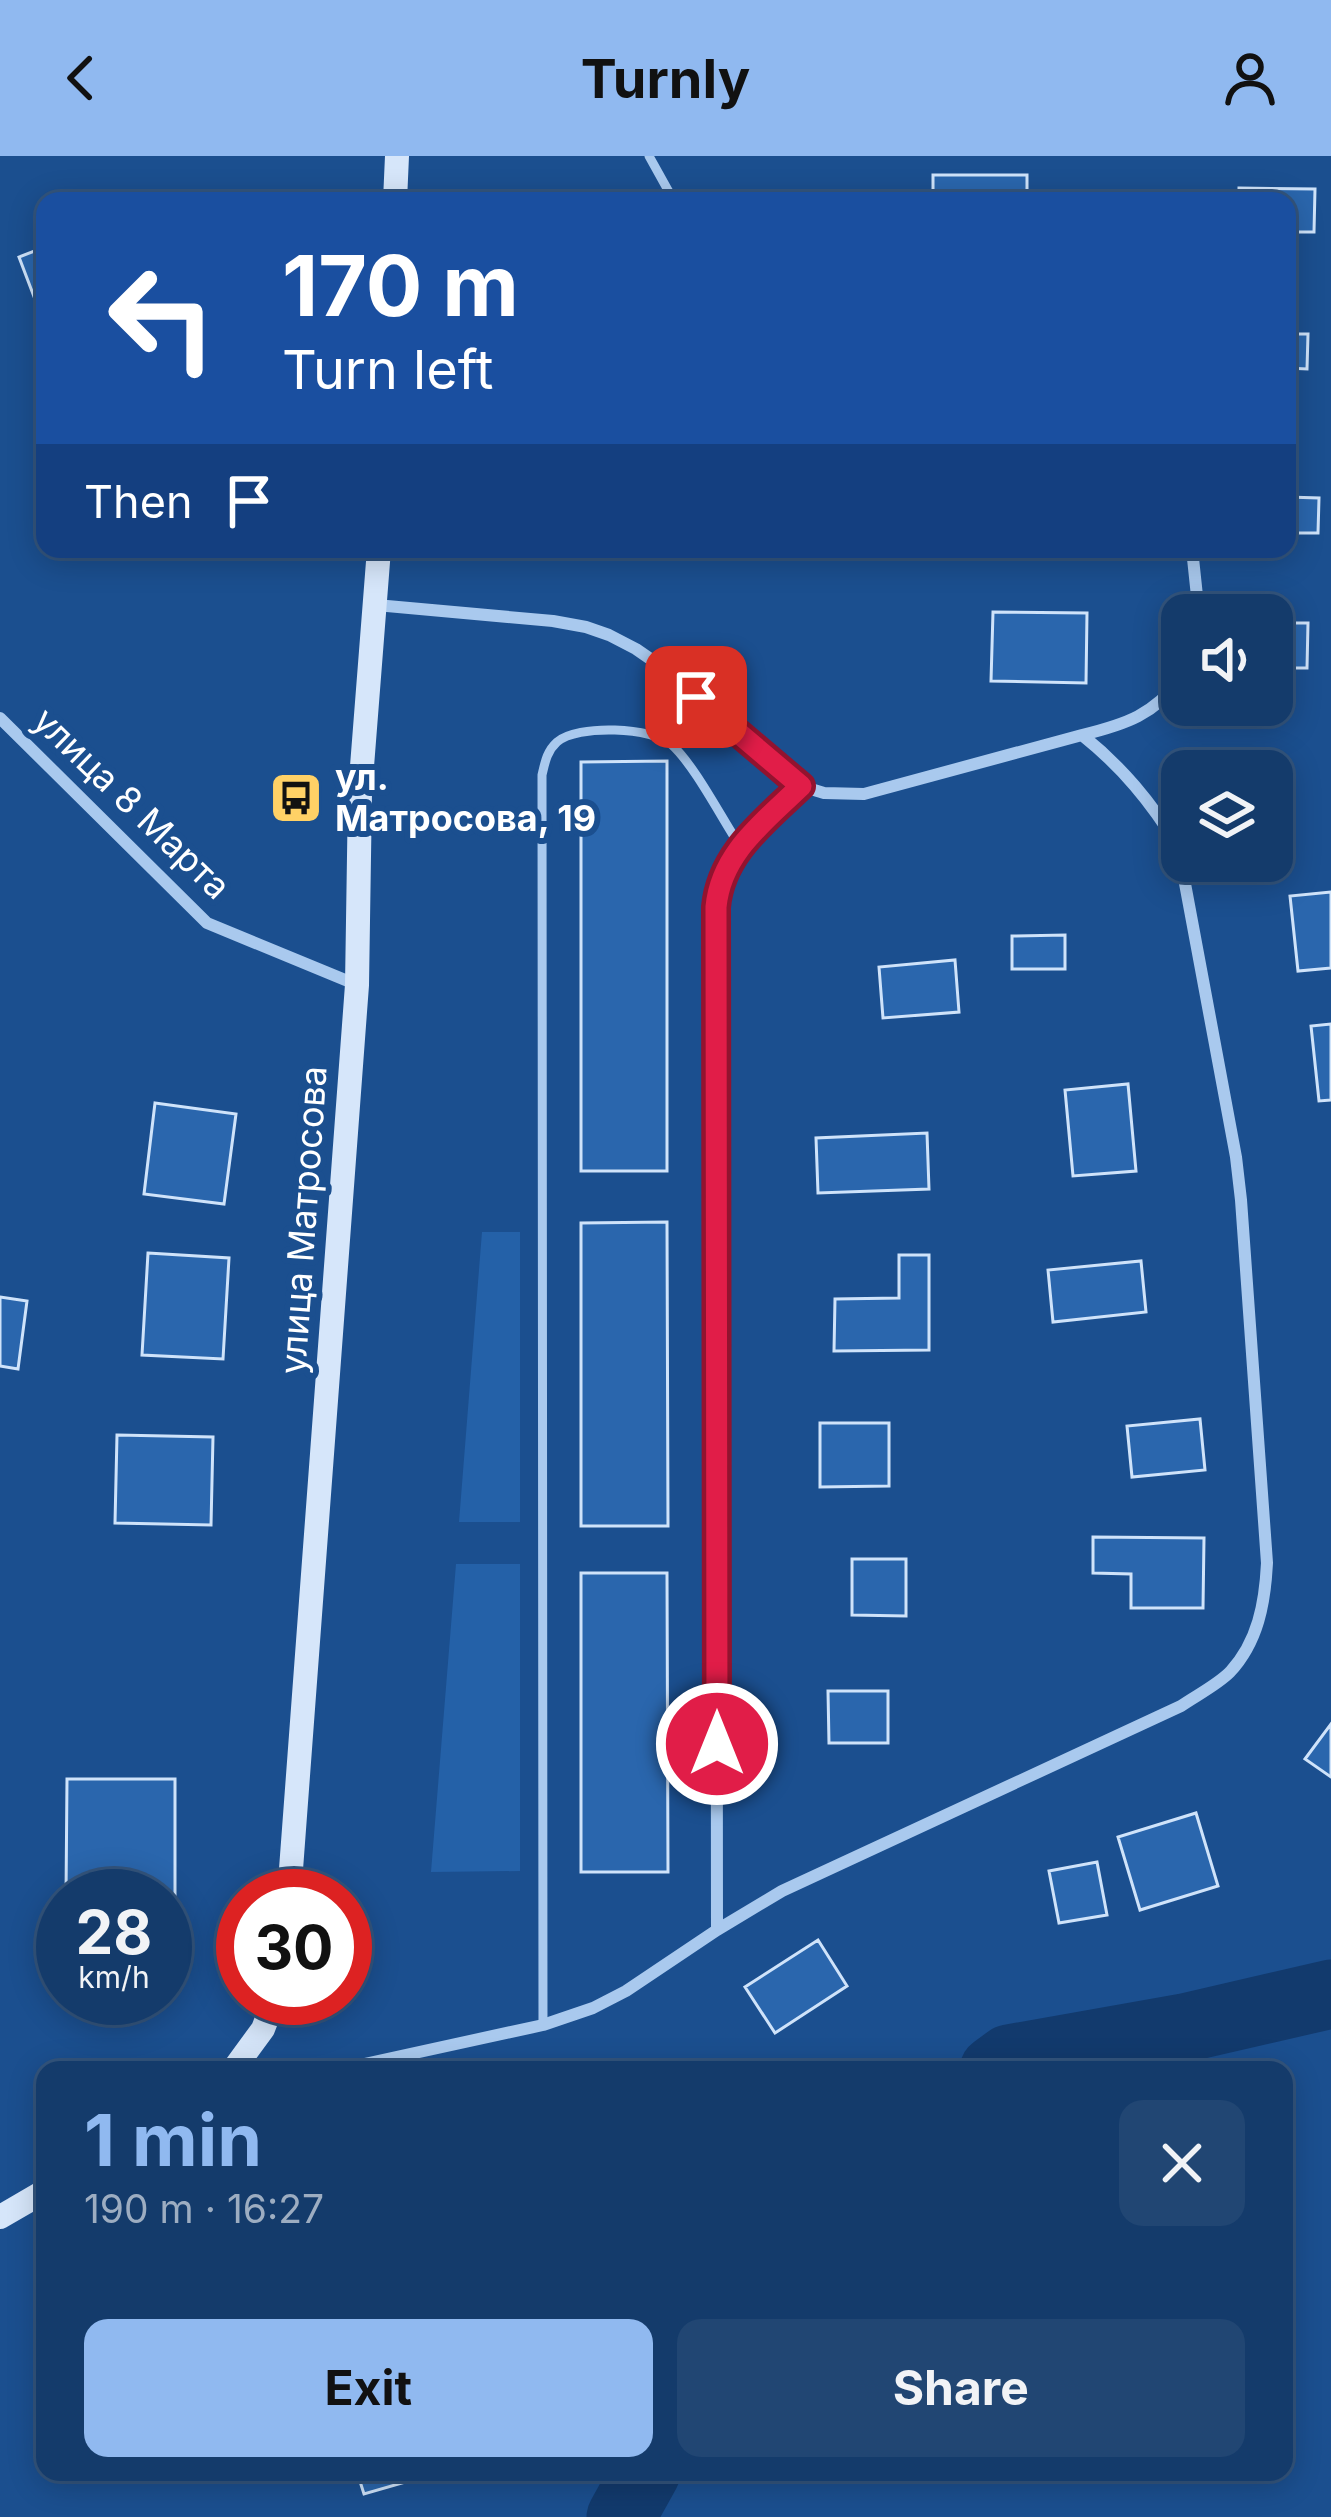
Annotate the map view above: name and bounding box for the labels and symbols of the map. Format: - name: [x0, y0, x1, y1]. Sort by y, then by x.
- pin: [645, 646, 747, 748]
- street label: улица 8 Марта: [24, 698, 240, 908]
- place label: ул. Матросова, 19: [335, 755, 596, 840]
- bus stop icon: ул. Матросова, 19: [268, 770, 324, 826]
- street label: улица Матросова: [270, 1064, 336, 1376]
- position arrow: [654, 1681, 780, 1807]
- speed limit sign: 30: [216, 1869, 372, 2025]

